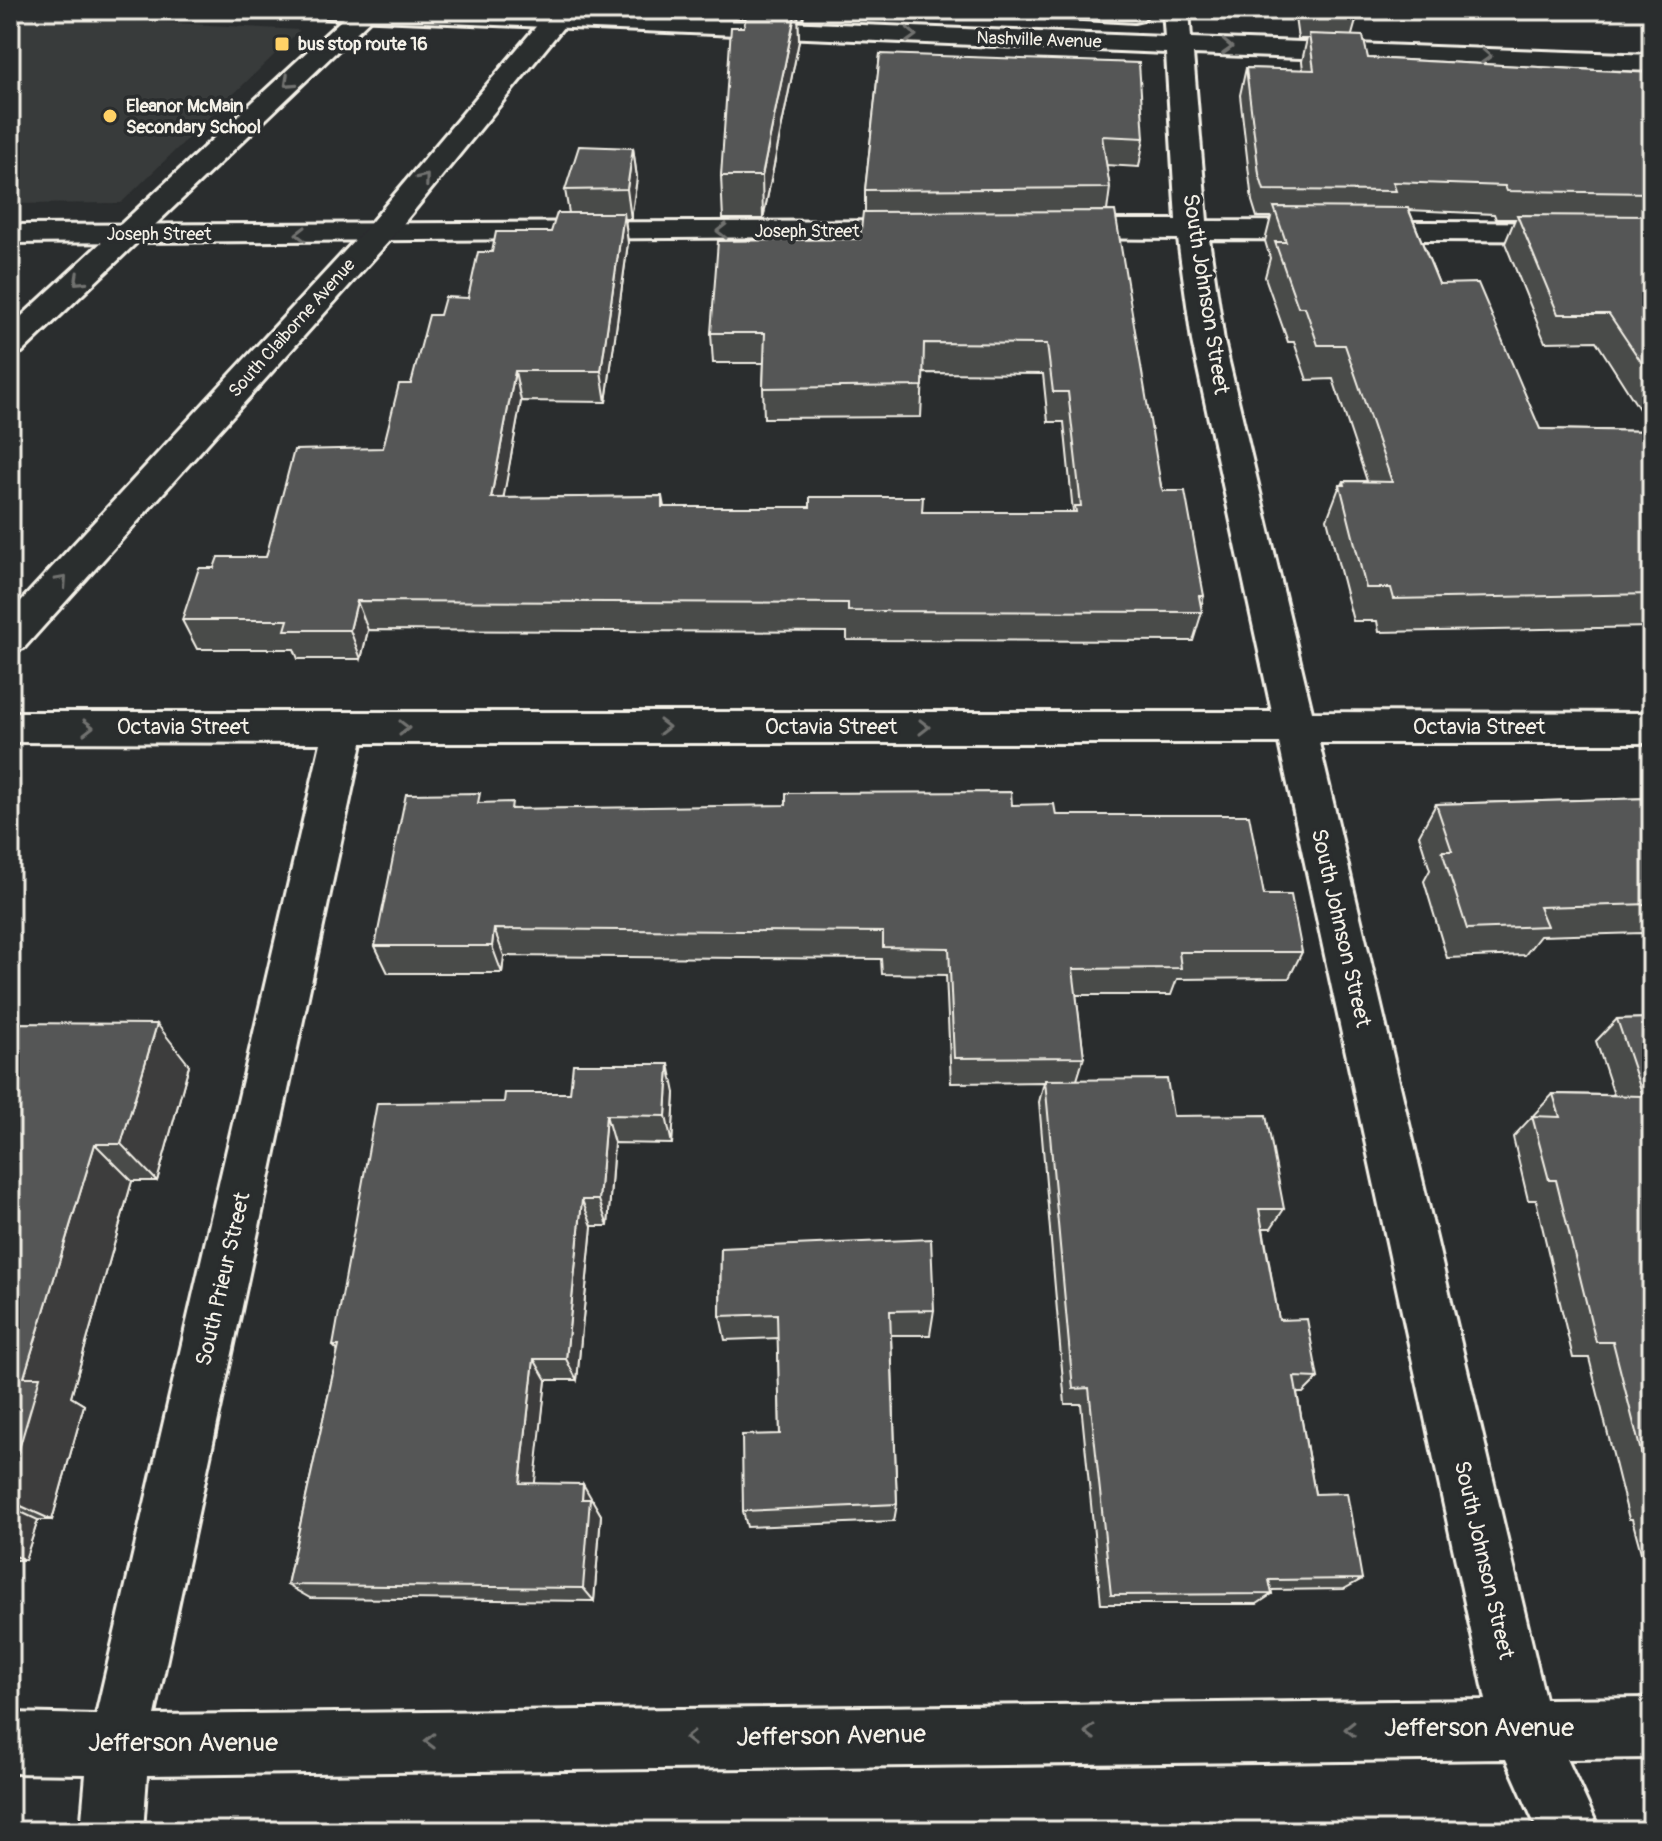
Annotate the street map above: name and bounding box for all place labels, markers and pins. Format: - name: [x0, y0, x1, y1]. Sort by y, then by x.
- place label: bus stop route 16: [298, 33, 428, 56]
- marker: bus stop route 16: [273, 35, 291, 53]
- place label: Eleanor McMain Secondary School: [126, 95, 261, 139]
- marker: Eleanor McMain Secondary School: [101, 107, 119, 125]

